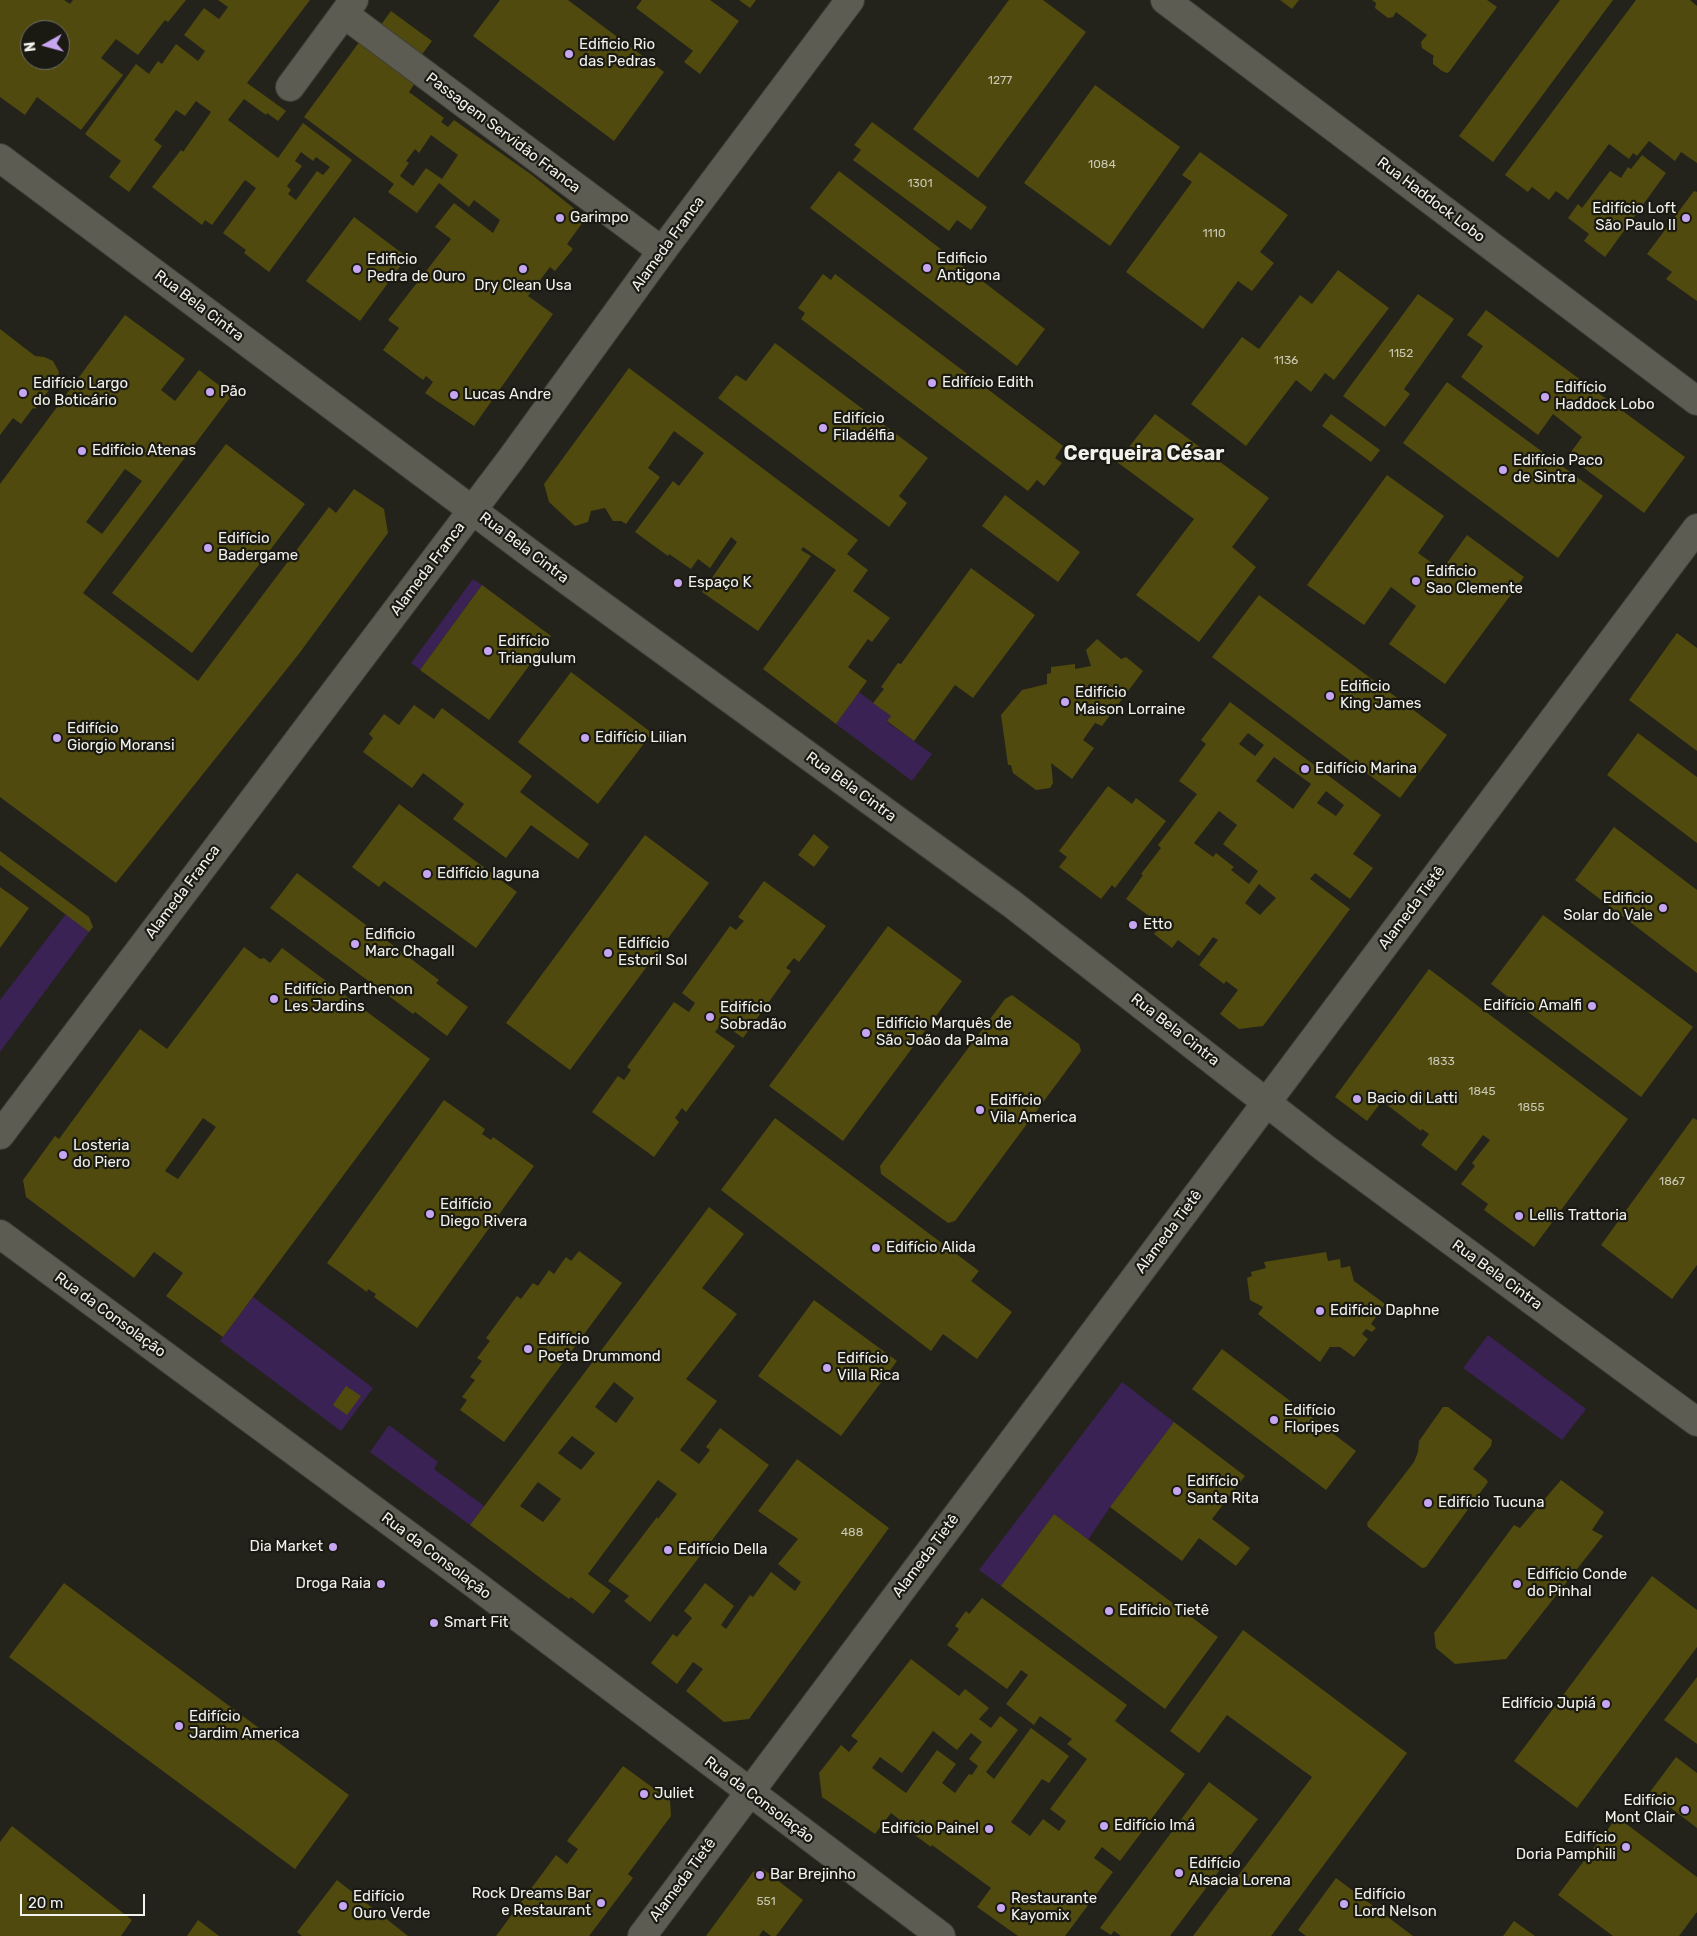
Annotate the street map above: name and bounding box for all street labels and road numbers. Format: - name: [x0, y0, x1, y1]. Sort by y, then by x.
- street label: Passagem Servidão Franca: [422, 69, 584, 197]
- street label: Rua Haddock Lobo: [1374, 154, 1488, 246]
- street label: Alameda Franca: [628, 193, 708, 295]
- street label: Rua Bela Cintra: [151, 267, 247, 345]
- street label: Rua Bela Cintra: [476, 509, 572, 587]
- street label: Alameda Franca: [387, 519, 469, 619]
- street label: Rua Bela Cintra: [802, 748, 900, 826]
- street label: Alameda Franca: [142, 842, 224, 942]
- street label: Alameda Tietê: [1375, 863, 1449, 953]
- street label: Rua Bela Cintra: [1127, 990, 1223, 1070]
- street label: Alameda Tietê: [1132, 1187, 1206, 1277]
- street label: Rua Bela Cintra: [1448, 1236, 1546, 1314]
- street label: Rua da Consolação: [51, 1269, 169, 1361]
- street label: Rua da Consolação: [378, 1509, 494, 1603]
- street label: Alameda Tietê: [889, 1511, 963, 1601]
- street label: Rua da Consolação: [701, 1753, 817, 1847]
- street label: Alameda Tietê: [646, 1835, 720, 1925]

